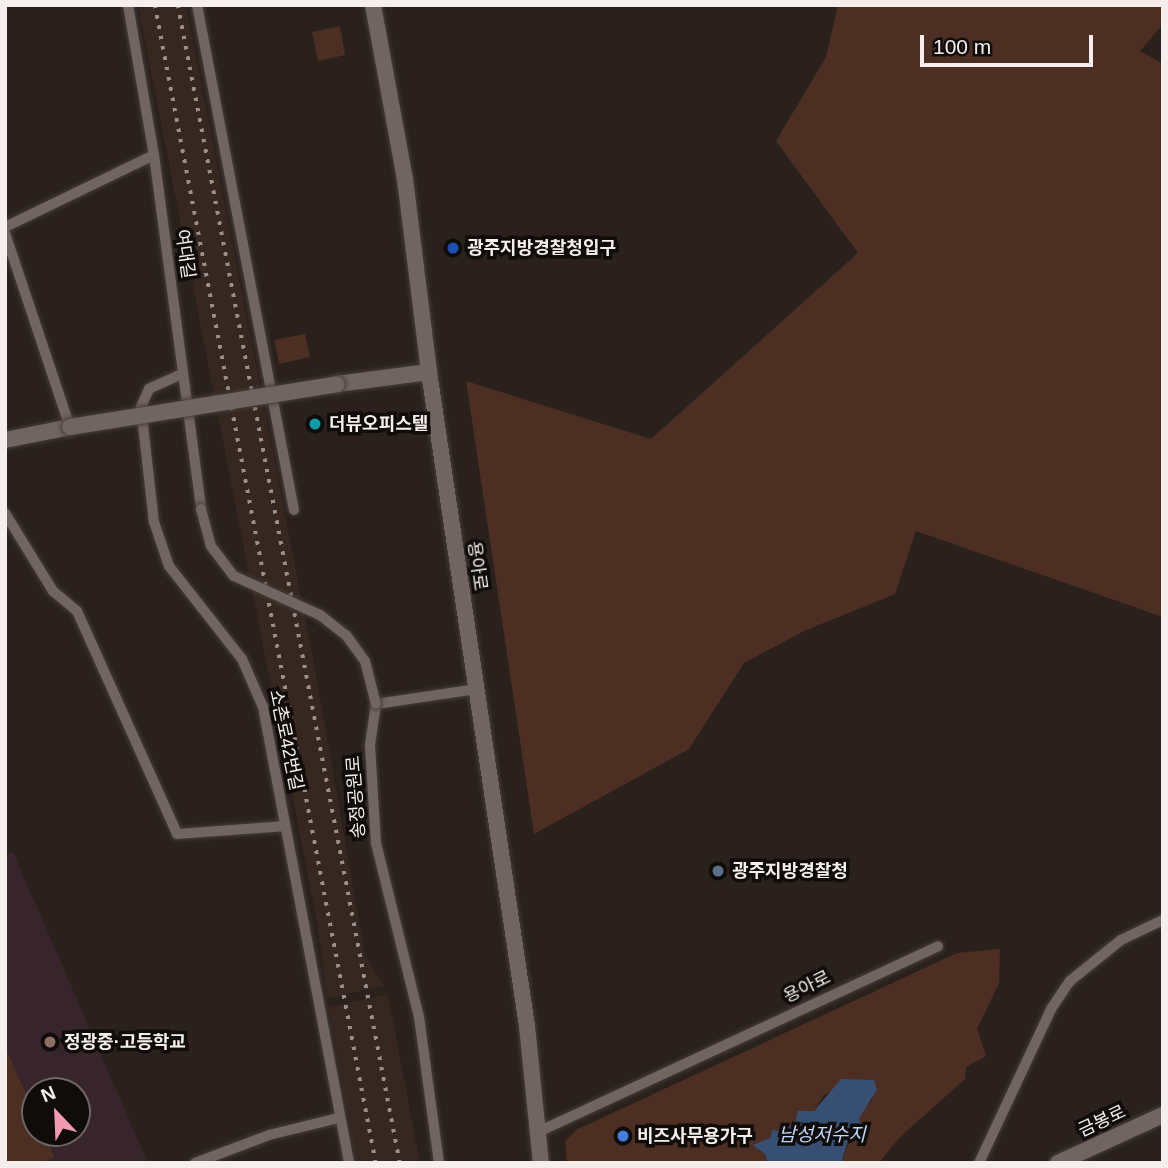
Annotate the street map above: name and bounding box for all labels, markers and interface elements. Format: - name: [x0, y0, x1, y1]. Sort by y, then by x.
- scale bar: [923, 21, 1096, 65]
- text: 100 m: [933, 35, 991, 58]
- street label: 여대길: [171, 228, 199, 280]
- place label: 광주지방경찰청입구: [467, 237, 616, 259]
- marker: 광주지방경찰청입구: [445, 240, 461, 256]
- place label: 더뷰오피스텔: [329, 413, 428, 435]
- marker: 더뷰오피스텔: [307, 416, 323, 432]
- street label: 용아로: [463, 540, 491, 592]
- street label: 소촌로42번길: [265, 687, 307, 793]
- street label: 송정공원로: [342, 755, 370, 839]
- place label: 광주지방경찰청: [732, 860, 848, 882]
- marker: 광주지방경찰청: [710, 863, 726, 879]
- street label: 용아로: [780, 966, 834, 1008]
- place label: 정광중·고등학교: [64, 1031, 186, 1053]
- marker: 정광중·고등학교: [42, 1034, 58, 1050]
- north arrow: [21, 1077, 91, 1147]
- text: N: [38, 1082, 59, 1106]
- street label: 금봉로: [1075, 1101, 1129, 1141]
- water label: 남성저수지: [778, 1124, 866, 1146]
- place label: 비즈사무용가구: [637, 1125, 753, 1147]
- marker: 비즈사무용가구: [615, 1128, 631, 1144]

